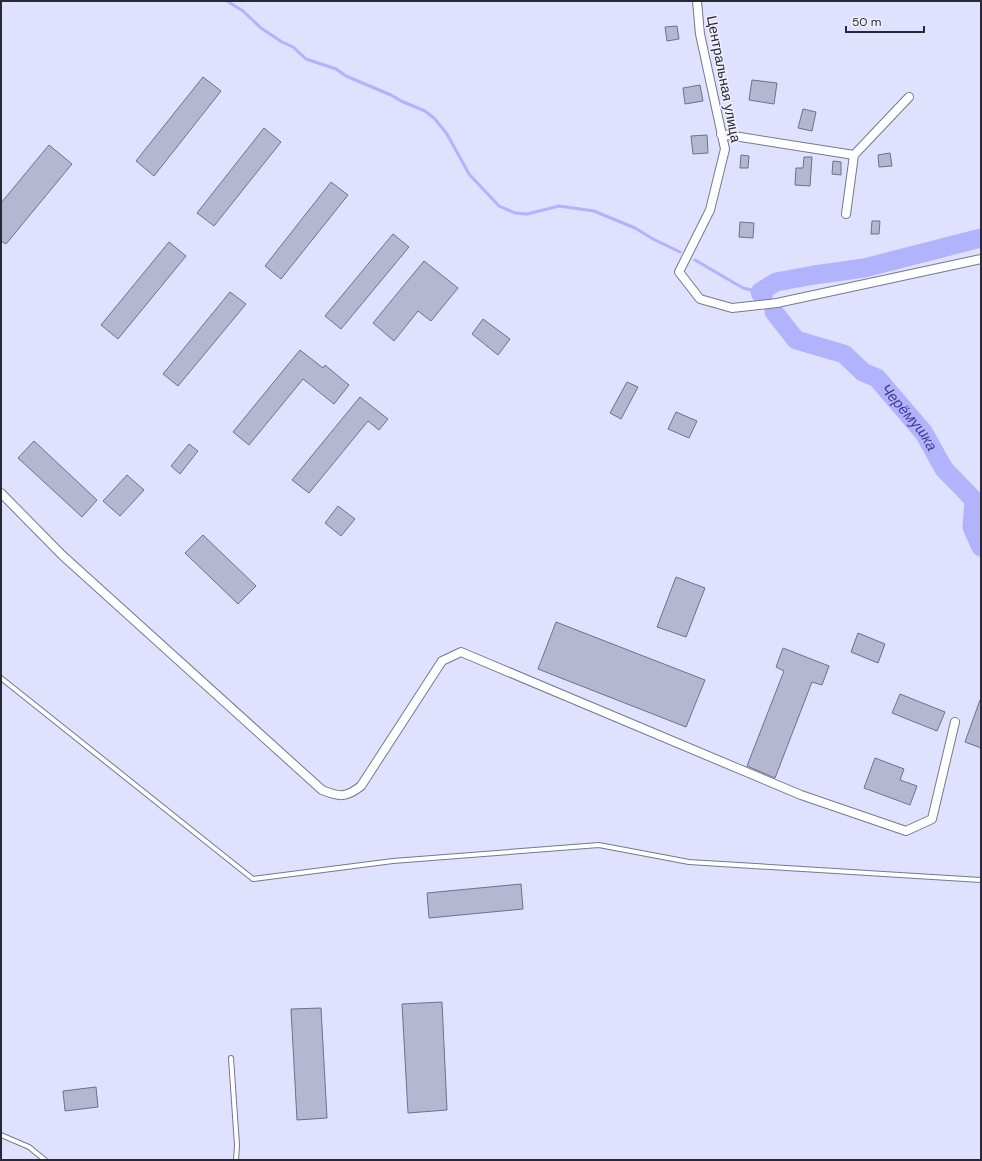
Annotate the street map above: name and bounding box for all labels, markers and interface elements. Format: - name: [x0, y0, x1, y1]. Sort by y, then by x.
- scale bar: [846, 8, 924, 34]
- street label: Центральная улица: [703, 14, 745, 144]
- text: 50 m: [852, 14, 881, 30]
- water label: Черёмушка: [876, 380, 942, 454]

